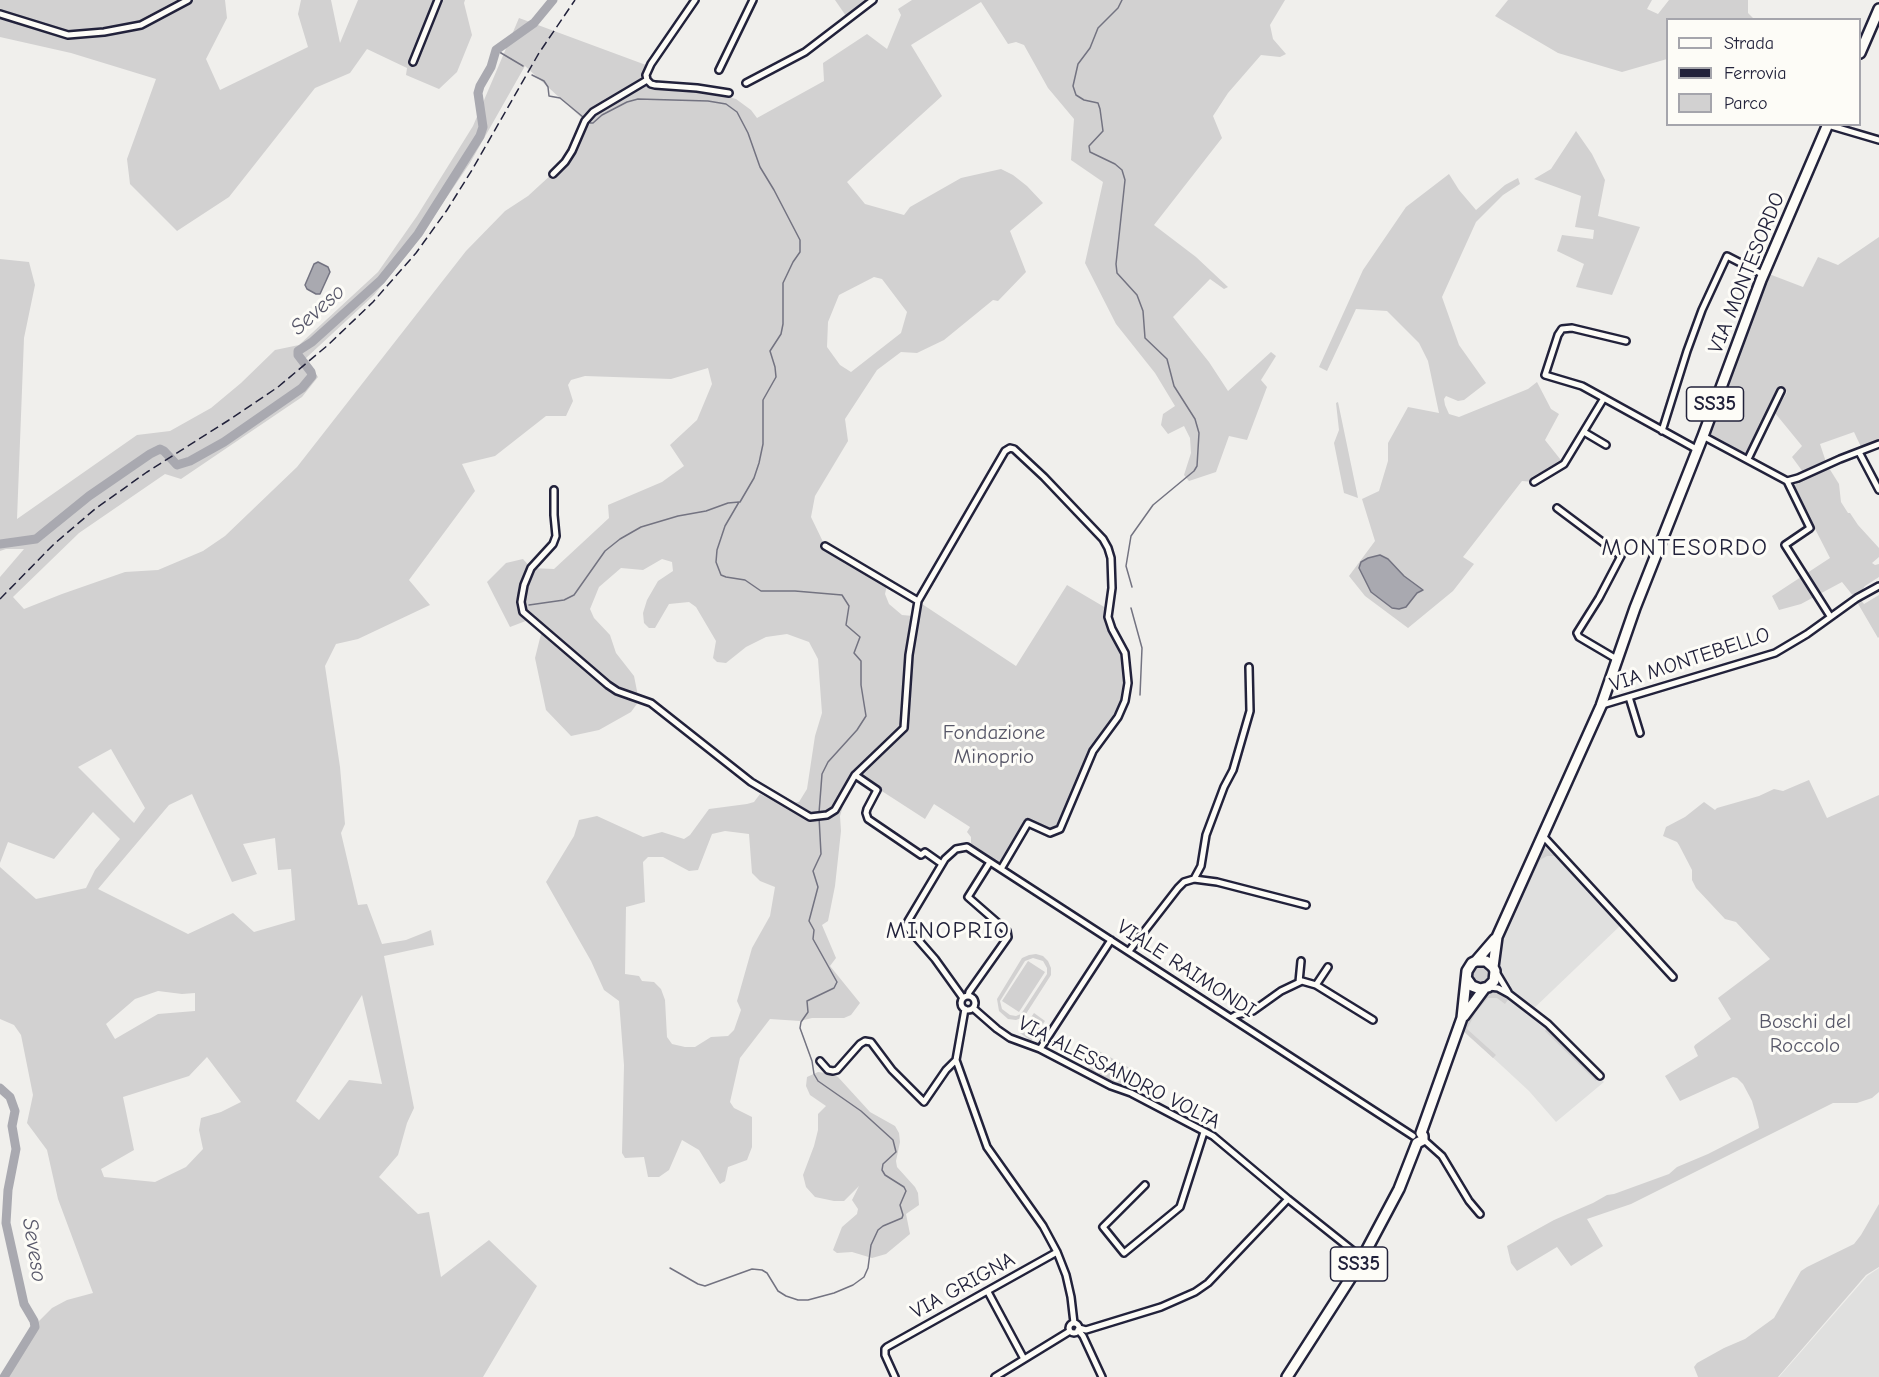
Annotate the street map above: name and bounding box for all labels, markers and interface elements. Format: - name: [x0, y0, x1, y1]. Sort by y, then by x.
- legend: [1666, 18, 1861, 126]
- text: Strada: [1724, 33, 1774, 54]
- text: Ferrovia: [1724, 63, 1787, 84]
- text: Parco: [1724, 93, 1767, 114]
- street label: VIA MONTESORDO: [1703, 189, 1791, 357]
- water label: Seveso: [285, 279, 351, 341]
- road number: SS35: [1686, 387, 1744, 421]
- district label: MONTESORDO: [1602, 534, 1768, 562]
- street label: VIA MONTEBELLO: [1607, 622, 1773, 698]
- park label: Fondazione Minoprio: [943, 720, 1045, 770]
- street label: VIALE RAIMONDI: [1112, 915, 1260, 1023]
- district label: MINOPRIO: [886, 917, 1010, 945]
- park label: Boschi del Roccolo: [1759, 1009, 1851, 1059]
- street label: VIA ALESSANDRO VOLTA: [1014, 1011, 1224, 1135]
- water label: Seveso: [16, 1216, 52, 1284]
- street label: VIA GRIGNA: [907, 1247, 1019, 1325]
- road number: SS35: [1330, 1247, 1388, 1281]

